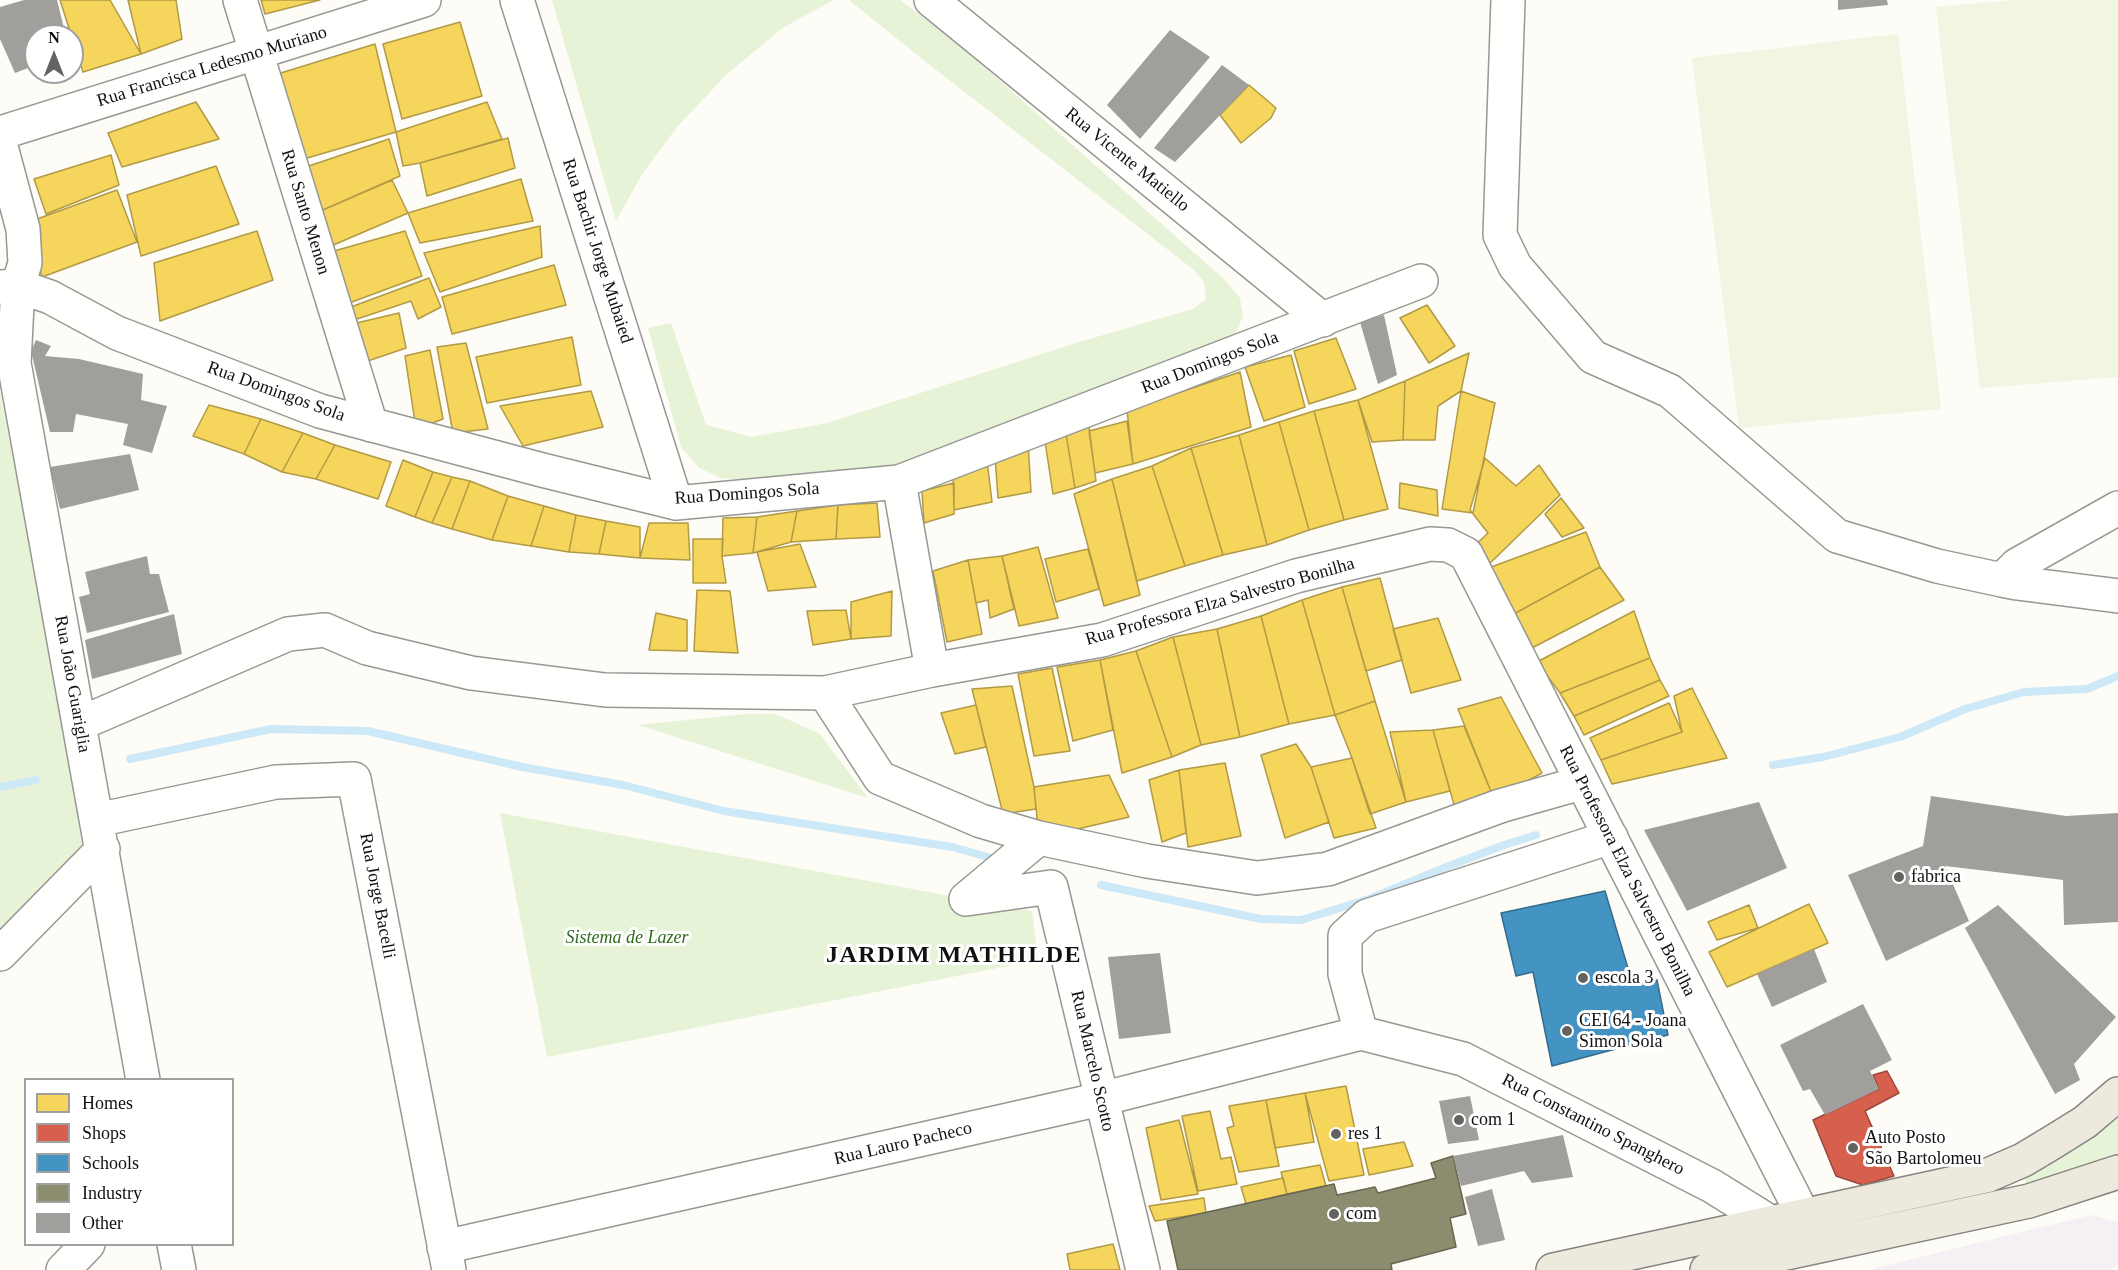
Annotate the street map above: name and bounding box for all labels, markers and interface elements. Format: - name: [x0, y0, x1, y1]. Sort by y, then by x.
- street label: Rua Francisca Ledesmo Muriano: [94, 22, 330, 112]
- north arrow: [24, 24, 84, 84]
- text: N: [48, 29, 60, 46]
- street label: Rua Vicente Matiello: [1060, 103, 1194, 217]
- street label: Rua Santo Menon: [276, 147, 334, 277]
- street label: Rua Bachir Jorge Mubaied: [557, 156, 637, 346]
- street label: Rua Domingos Sola: [1138, 327, 1282, 399]
- street label: Rua Domingos Sola: [204, 357, 348, 427]
- street label: Rua Domingos Sola: [674, 478, 820, 510]
- street label: Rua Professora Elza Salvestro Bonilha: [1083, 553, 1357, 651]
- street label: Rua João Guariglia: [49, 614, 95, 754]
- street label: Rua Professora Elza Salvestro Bonilha: [1554, 742, 1700, 1000]
- street label: Rua Jorge Bacelli: [354, 831, 400, 961]
- place label: fabrica: [1911, 866, 1961, 888]
- marker: fabrica: [1892, 870, 1906, 884]
- park label: Sistema de Lazer: [566, 927, 688, 949]
- district label: JARDIM MATHILDE: [826, 942, 1082, 970]
- place label: escola 3: [1595, 967, 1653, 989]
- marker: escola 3: [1576, 971, 1590, 985]
- street label: Rua Marcelo Scotto: [1065, 988, 1119, 1134]
- place label: CEI 64 - Joana Simon Sola: [1579, 1010, 1686, 1052]
- marker: CEI 64 - Joana Simon Sola: [1560, 1024, 1574, 1038]
- street label: Rua Constantino Spanghero: [1498, 1070, 1688, 1180]
- legend: [24, 1078, 234, 1246]
- text: Homes: [82, 1093, 133, 1113]
- place label: com 1: [1471, 1109, 1515, 1131]
- marker: com 1: [1452, 1113, 1466, 1127]
- street label: Rua Lauro Pacheco: [832, 1118, 974, 1170]
- text: Shops: [82, 1123, 126, 1143]
- place label: res 1: [1348, 1123, 1382, 1145]
- marker: res 1: [1329, 1127, 1343, 1141]
- place label: Auto Posto São Bartolomeu: [1865, 1127, 1981, 1170]
- marker: Auto Posto São Bartolomeu: [1846, 1141, 1860, 1155]
- text: Schools: [82, 1153, 139, 1173]
- text: Industry: [82, 1183, 142, 1203]
- place label: com: [1346, 1203, 1377, 1225]
- marker: com: [1327, 1207, 1341, 1221]
- text: Other: [82, 1213, 123, 1233]

